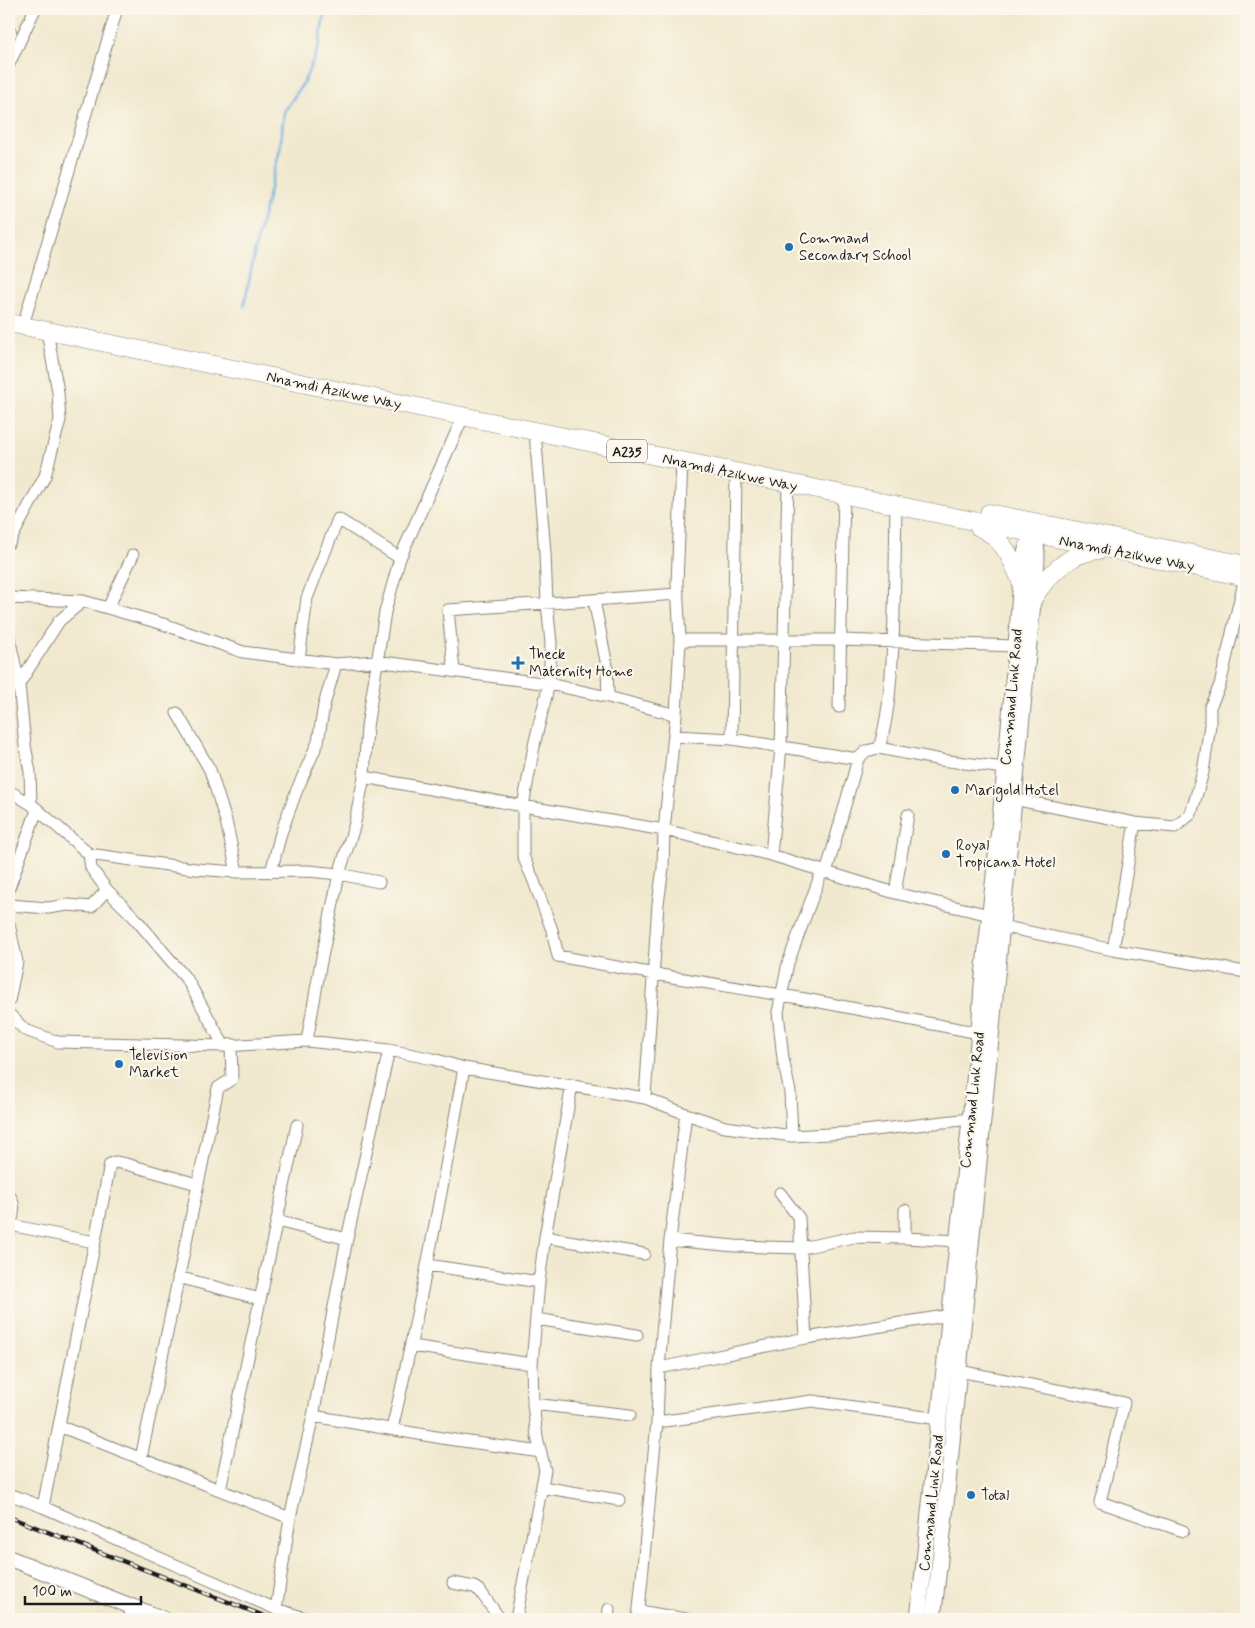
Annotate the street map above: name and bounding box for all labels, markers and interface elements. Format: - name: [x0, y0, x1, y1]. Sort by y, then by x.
- place label: Command Secondary School: [799, 229, 911, 266]
- marker: Command Secondary School: [783, 241, 795, 253]
- street label: Nnamdi Azikwe Way: [264, 367, 403, 415]
- road number: A235: [607, 440, 647, 462]
- street label: Nnamdi Azikwe Way: [660, 449, 799, 497]
- street label: Nnamdi Azikwe Way: [1057, 531, 1197, 577]
- street label: Command Link Road: [996, 628, 1028, 766]
- place label: Theck Maternity Home: [529, 645, 633, 682]
- marker: Theck Maternity Home: [511, 656, 525, 670]
- place label: Marigold Hotel: [965, 781, 1059, 802]
- marker: Marigold Hotel: [949, 784, 961, 796]
- place label: Royal Tropicana Hotel: [956, 836, 1055, 873]
- marker: Royal Tropicana Hotel: [940, 848, 952, 860]
- street label: Command Link Road: [956, 1031, 990, 1169]
- place label: Television Market: [129, 1046, 188, 1083]
- marker: Television Market: [113, 1058, 125, 1070]
- street label: Command Link Road: [915, 1434, 949, 1572]
- place label: Total: [981, 1486, 1009, 1506]
- marker: Total: [965, 1489, 977, 1501]
- scale bar: [25, 1573, 141, 1605]
- text: 100 m: [32, 1582, 72, 1602]

